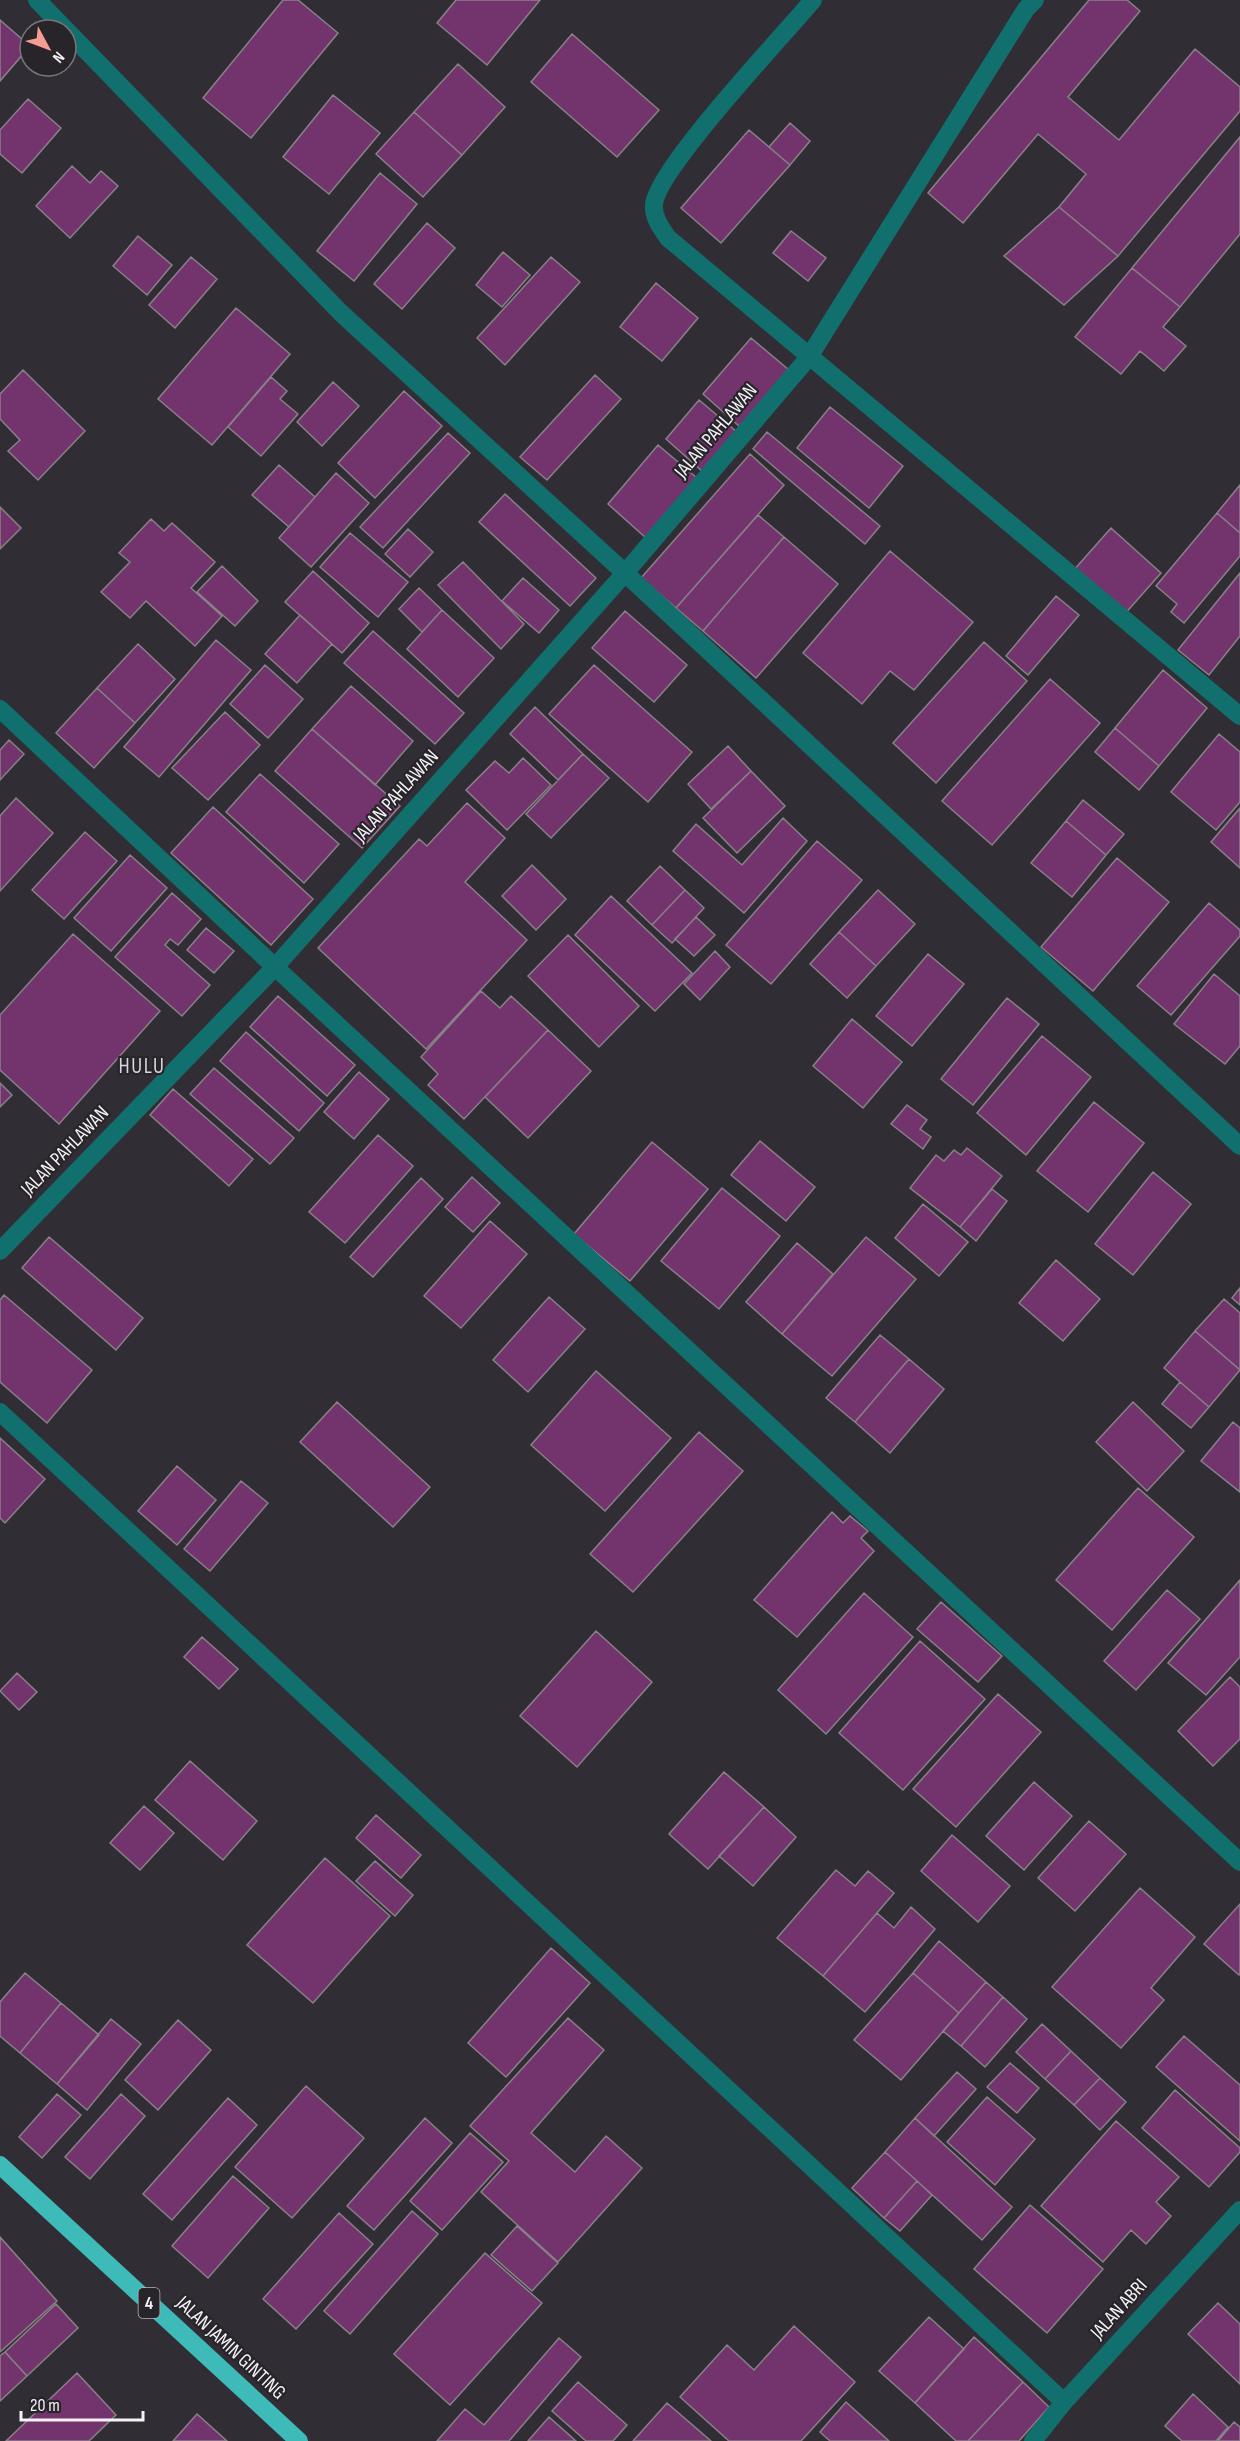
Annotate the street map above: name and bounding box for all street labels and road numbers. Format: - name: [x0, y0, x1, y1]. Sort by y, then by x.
- street label: JALAN PAHLAWAN: [669, 379, 762, 484]
- street label: JALAN PAHLAWAN: [348, 745, 444, 848]
- street label: JALAN PAHLAWAN: [15, 1101, 114, 1202]
- street label: JALAN ABRI: [1085, 2274, 1152, 2345]
- road number: 4: [138, 2288, 160, 2318]
- street label: JALAN JAMIN GINTING: [171, 2291, 291, 2405]

